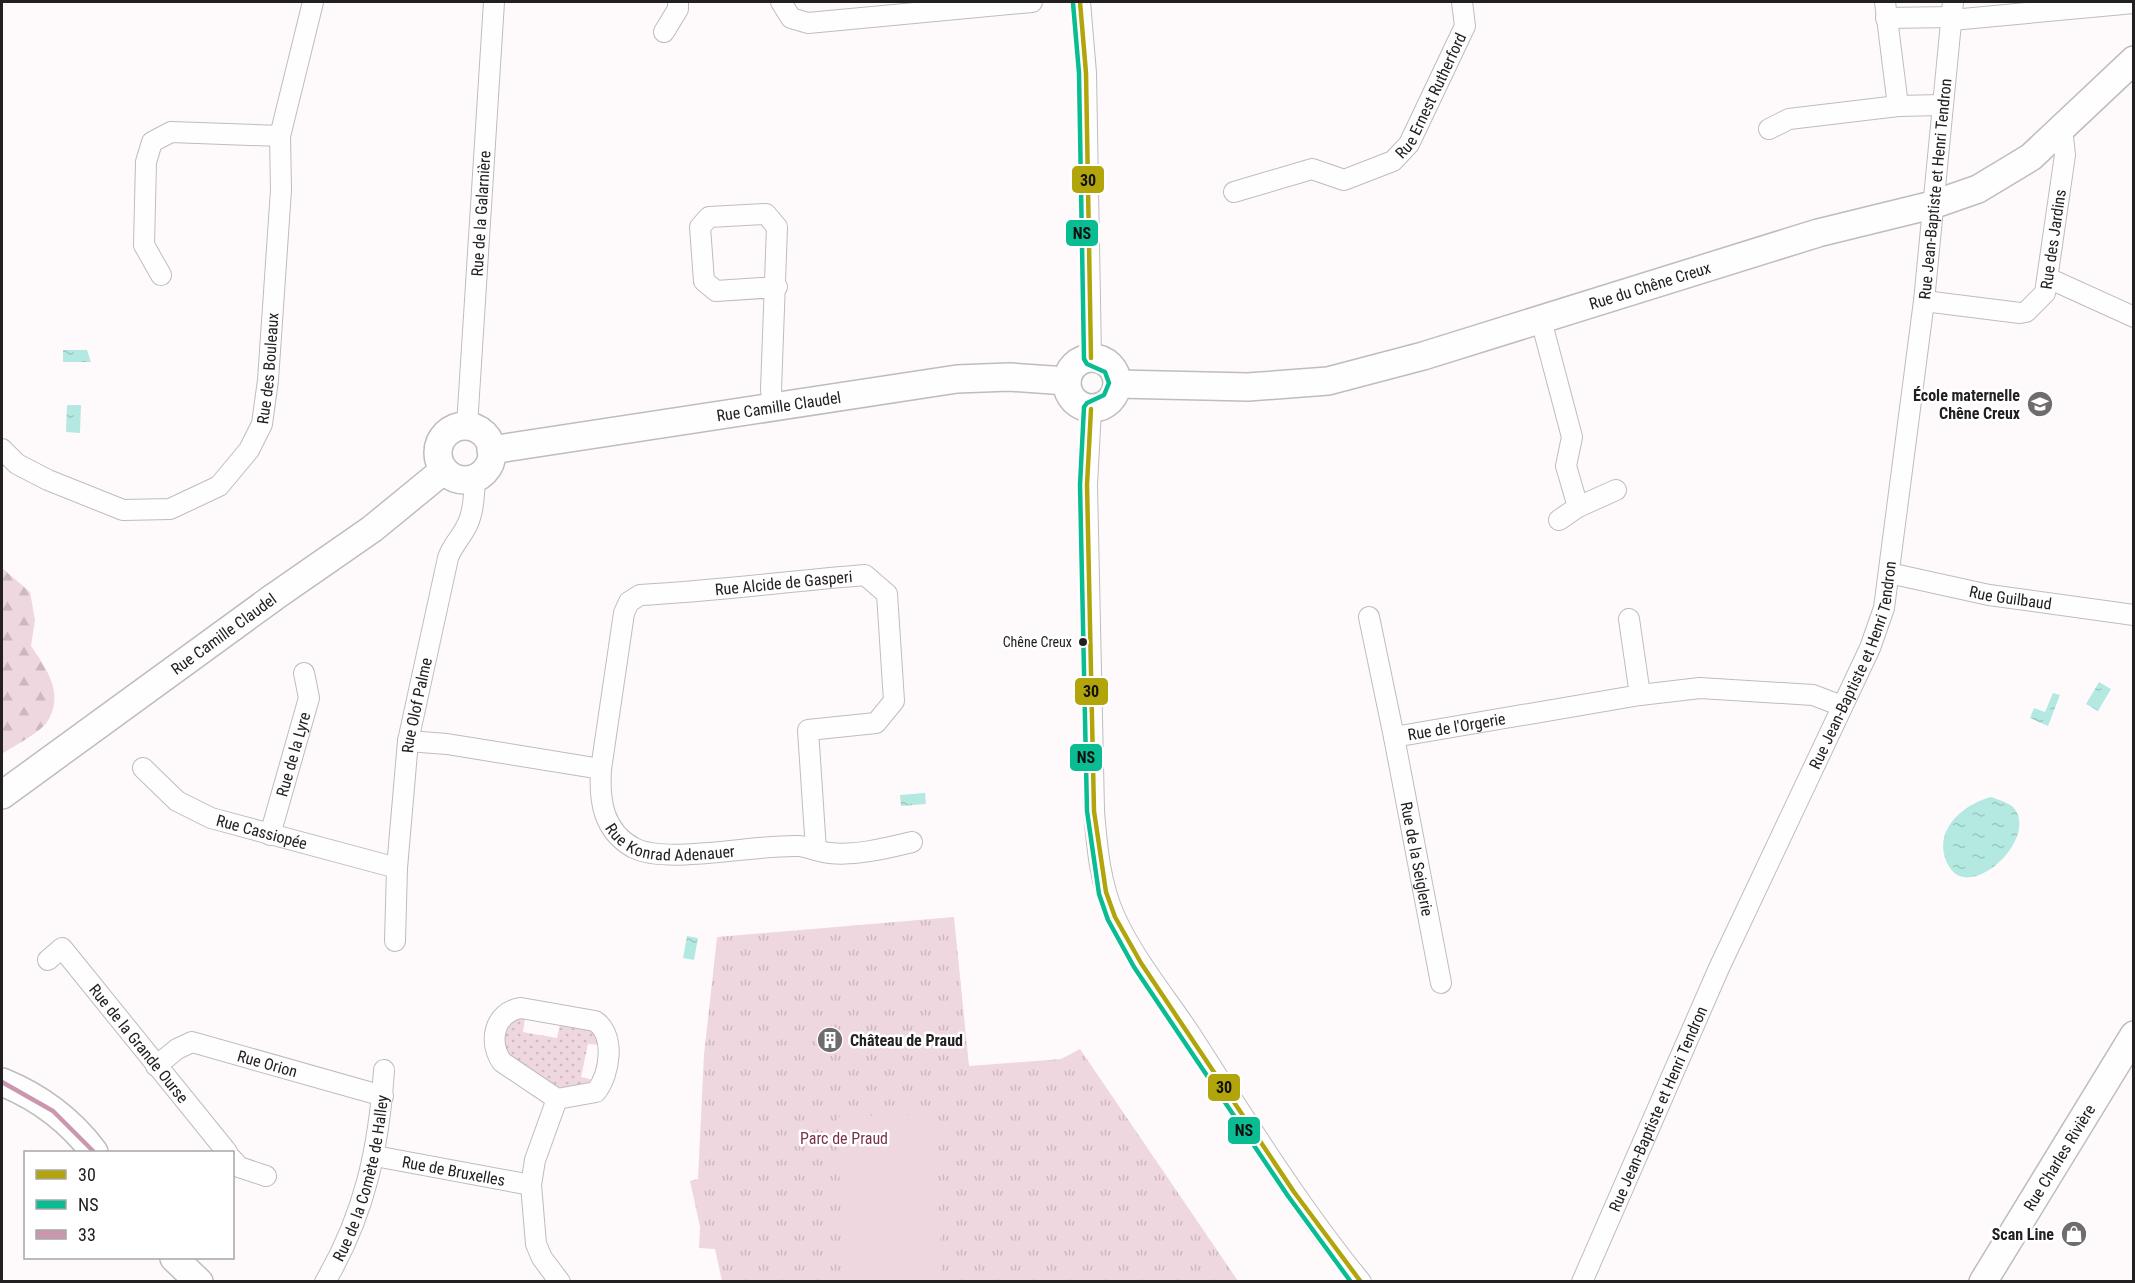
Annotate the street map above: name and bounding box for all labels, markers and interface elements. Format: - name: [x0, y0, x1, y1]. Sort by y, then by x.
- street label: Rue Ernest Rutherford: [1391, 30, 1470, 162]
- street label: Rue Jean-Baptiste et Henri Tendron: [1915, 77, 1955, 300]
- street label: Rue de la Galarnière: [467, 150, 494, 277]
- line badge: 30: [1071, 165, 1105, 194]
- text: 30: [1080, 171, 1096, 190]
- street label: Rue des Jardins: [2036, 188, 2069, 290]
- line badge: NS: [1065, 219, 1099, 247]
- text: NS: [1073, 224, 1092, 243]
- street label: Rue du Chêne Creux: [1587, 258, 1713, 313]
- street label: Rue des Bouleaux: [253, 312, 282, 425]
- place label: École maternelle Chêne Creux: [1913, 386, 2021, 423]
- street label: Rue Camille Claudel: [715, 387, 842, 425]
- school or university icon: École maternelle Chêne Creux: [2025, 389, 2055, 419]
- street label: Rue Jean-Baptiste et Henri Tendron: [1805, 560, 1900, 772]
- street label: Rue Alcide de Gasperi: [714, 567, 853, 599]
- street label: Rue Guilbaud: [1967, 581, 2053, 613]
- street label: Rue Camille Claudel: [167, 589, 280, 678]
- place label: Chêne Creux: [1003, 634, 1072, 650]
- marker: Chêne Creux: [1077, 636, 1089, 648]
- street label: Rue Olof Palme: [397, 656, 435, 754]
- line badge: 30: [1074, 677, 1109, 706]
- text: 30: [1083, 682, 1099, 701]
- street label: Rue de l'Orgerie: [1406, 709, 1507, 744]
- street label: Rue de la Lyre: [272, 710, 314, 799]
- line badge: NS: [1069, 743, 1103, 772]
- text: NS: [1077, 748, 1096, 767]
- street label: Rue de la Seiglerie: [1397, 800, 1437, 918]
- street label: Rue Cassiopée: [214, 810, 309, 853]
- street label: Rue Konrad Adenauer: [602, 819, 736, 864]
- street label: Rue de la Grande Ourse: [85, 980, 193, 1106]
- street label: Rue Jean-Baptiste et Henri Tendron: [1604, 1003, 1711, 1214]
- building icon: Château de Praud: [815, 1025, 845, 1055]
- place label: Château de Praud: [850, 1031, 963, 1050]
- street label: Rue Orion: [235, 1046, 300, 1081]
- line badge: 30: [1207, 1073, 1241, 1102]
- text: 30: [1216, 1078, 1232, 1097]
- street label: Rue de la Comète de Halley: [328, 1094, 391, 1264]
- street label: Rue Charles Rivière: [2019, 1101, 2099, 1214]
- line badge: NS: [1227, 1116, 1261, 1145]
- text: NS: [1235, 1121, 1254, 1140]
- park label: Parc de Praud: [800, 1129, 888, 1148]
- legend: [24, 1151, 234, 1259]
- street label: Rue de Bruxelles: [401, 1152, 507, 1189]
- text: 30: [78, 1164, 96, 1185]
- text: NS: [78, 1194, 99, 1215]
- shop icon: Scan Line: [2059, 1219, 2089, 1249]
- text: 33: [78, 1224, 96, 1245]
- place label: Scan Line: [1992, 1225, 2054, 1244]

